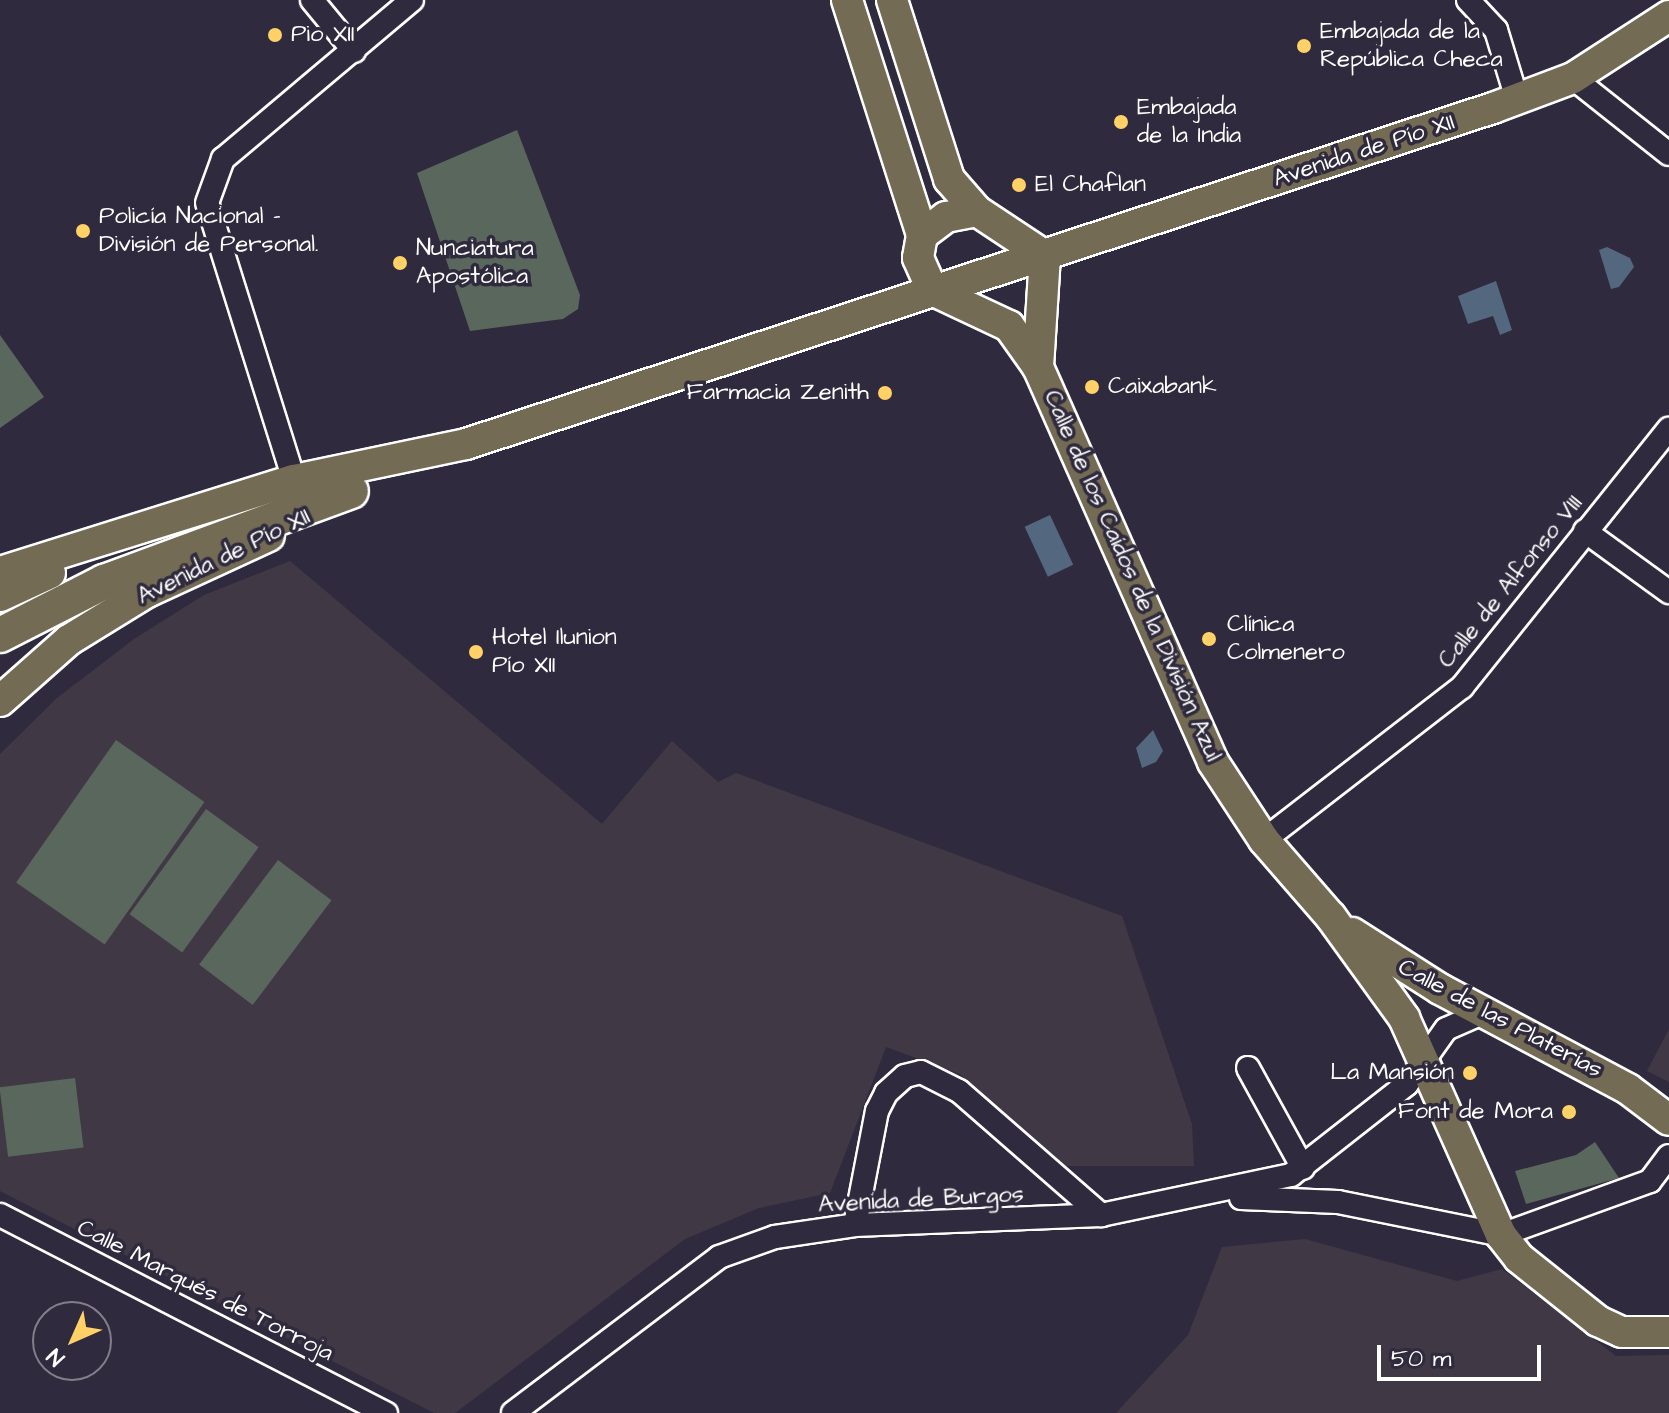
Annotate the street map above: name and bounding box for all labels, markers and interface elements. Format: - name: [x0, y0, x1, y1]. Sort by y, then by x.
- place label: Embajada de la República Checa: [1320, 18, 1503, 74]
- place label: Pio XII: [291, 21, 355, 49]
- marker: Pio XII: [266, 26, 284, 44]
- marker: Embajada de la República Checa: [1295, 37, 1313, 55]
- place label: Embajada de la India: [1137, 94, 1241, 150]
- street label: Avenida de Pío XII: [1270, 108, 1458, 194]
- marker: Embajada de la India: [1112, 113, 1130, 131]
- place label: El Chaflan: [1035, 171, 1146, 199]
- marker: El Chaflan: [1010, 176, 1028, 194]
- place label: Policía Nacional - División de Personal.: [99, 203, 318, 259]
- marker: Policía Nacional - División de Personal.: [74, 222, 92, 240]
- place label: Nunciatura Apostólica: [416, 235, 534, 291]
- marker: Nunciatura Apostólica: [391, 254, 409, 272]
- place label: Caixabank: [1108, 373, 1217, 401]
- marker: Caixabank: [1083, 378, 1101, 396]
- place label: Farmacia Zenith: [686, 379, 869, 407]
- marker: Farmacia Zenith: [876, 384, 894, 402]
- street label: Calle de los Caídos de la División Azul: [1037, 386, 1227, 766]
- street label: Calle de Alfonso VIII: [1432, 490, 1590, 674]
- street label: Avenida de Pío XII: [133, 503, 315, 611]
- place label: Clínica Colmenero: [1227, 611, 1345, 667]
- place label: Hotel Ilunion Pío XII: [492, 624, 617, 680]
- marker: Clínica Colmenero: [1198, 628, 1220, 650]
- marker: Hotel Ilunion Pío XII: [467, 643, 485, 661]
- street label: Calle de las Platerías: [1393, 953, 1607, 1085]
- place label: La Mansión: [1330, 1059, 1454, 1087]
- marker: La Mansión: [1461, 1064, 1479, 1082]
- place label: Font de Mora: [1398, 1098, 1553, 1126]
- marker: Font de Mora: [1560, 1103, 1578, 1121]
- street label: Avenida de Burgos: [817, 1180, 1025, 1220]
- street label: Calle Marqués de Torroja: [72, 1214, 338, 1368]
- north arrow: [32, 1301, 112, 1381]
- scale bar: [1381, 1329, 1545, 1379]
- text: N: [40, 1341, 72, 1373]
- text: 50 m: [1391, 1342, 1451, 1376]

